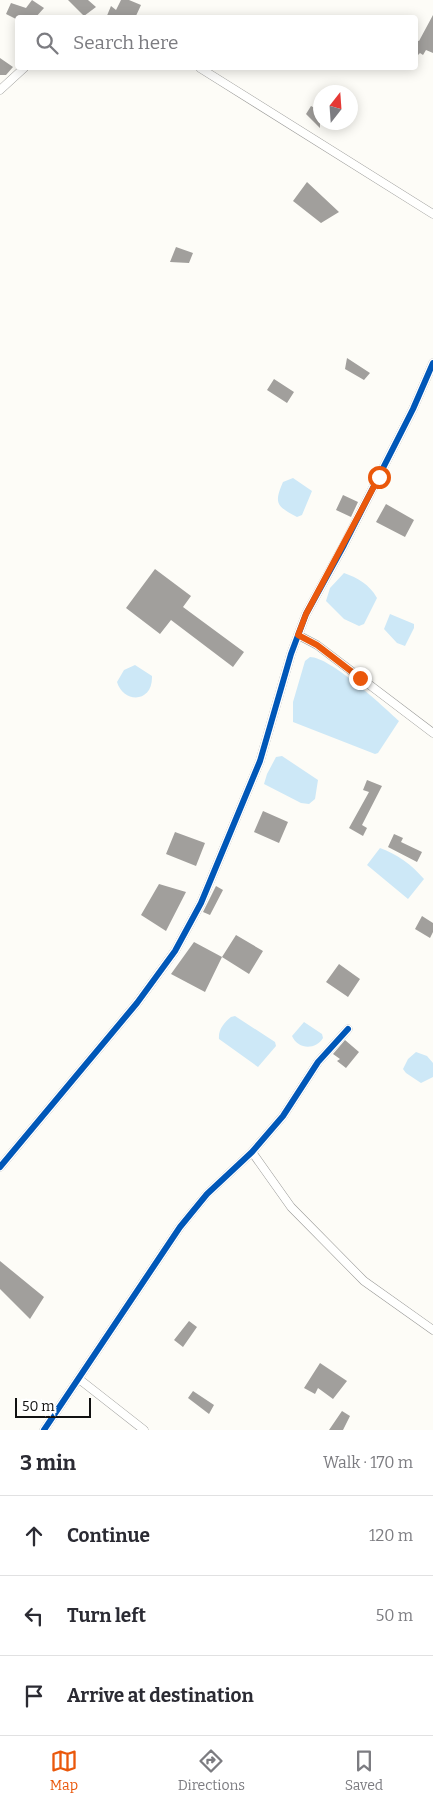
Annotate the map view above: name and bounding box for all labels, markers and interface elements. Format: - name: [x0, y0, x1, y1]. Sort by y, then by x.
- search box: [15, 15, 418, 70]
- icon: search: [33, 29, 61, 57]
- text: Search here: [73, 31, 178, 54]
- north arrow: [313, 85, 358, 130]
- route start: [368, 466, 391, 489]
- route end: [349, 667, 372, 690]
- scale bar: [15, 1395, 91, 1418]
- text: 50 m: [22, 1398, 55, 1415]
- text: 3 min: [20, 1450, 76, 1476]
- text: Walk · 170 m: [323, 1453, 413, 1472]
- icon: ahead: [20, 1522, 48, 1550]
- text: Continue: [67, 1524, 150, 1547]
- text: 120 m: [369, 1526, 413, 1545]
- icon: left: [20, 1602, 48, 1630]
- text: Turn left: [67, 1604, 146, 1627]
- text: 50 m: [376, 1606, 413, 1625]
- icon: arrive: [20, 1682, 48, 1710]
- text: Arrive at destination: [67, 1684, 254, 1707]
- tab: Map: [50, 1747, 78, 1794]
- tab: Directions: [178, 1747, 245, 1794]
- tab: Saved: [345, 1747, 383, 1794]

